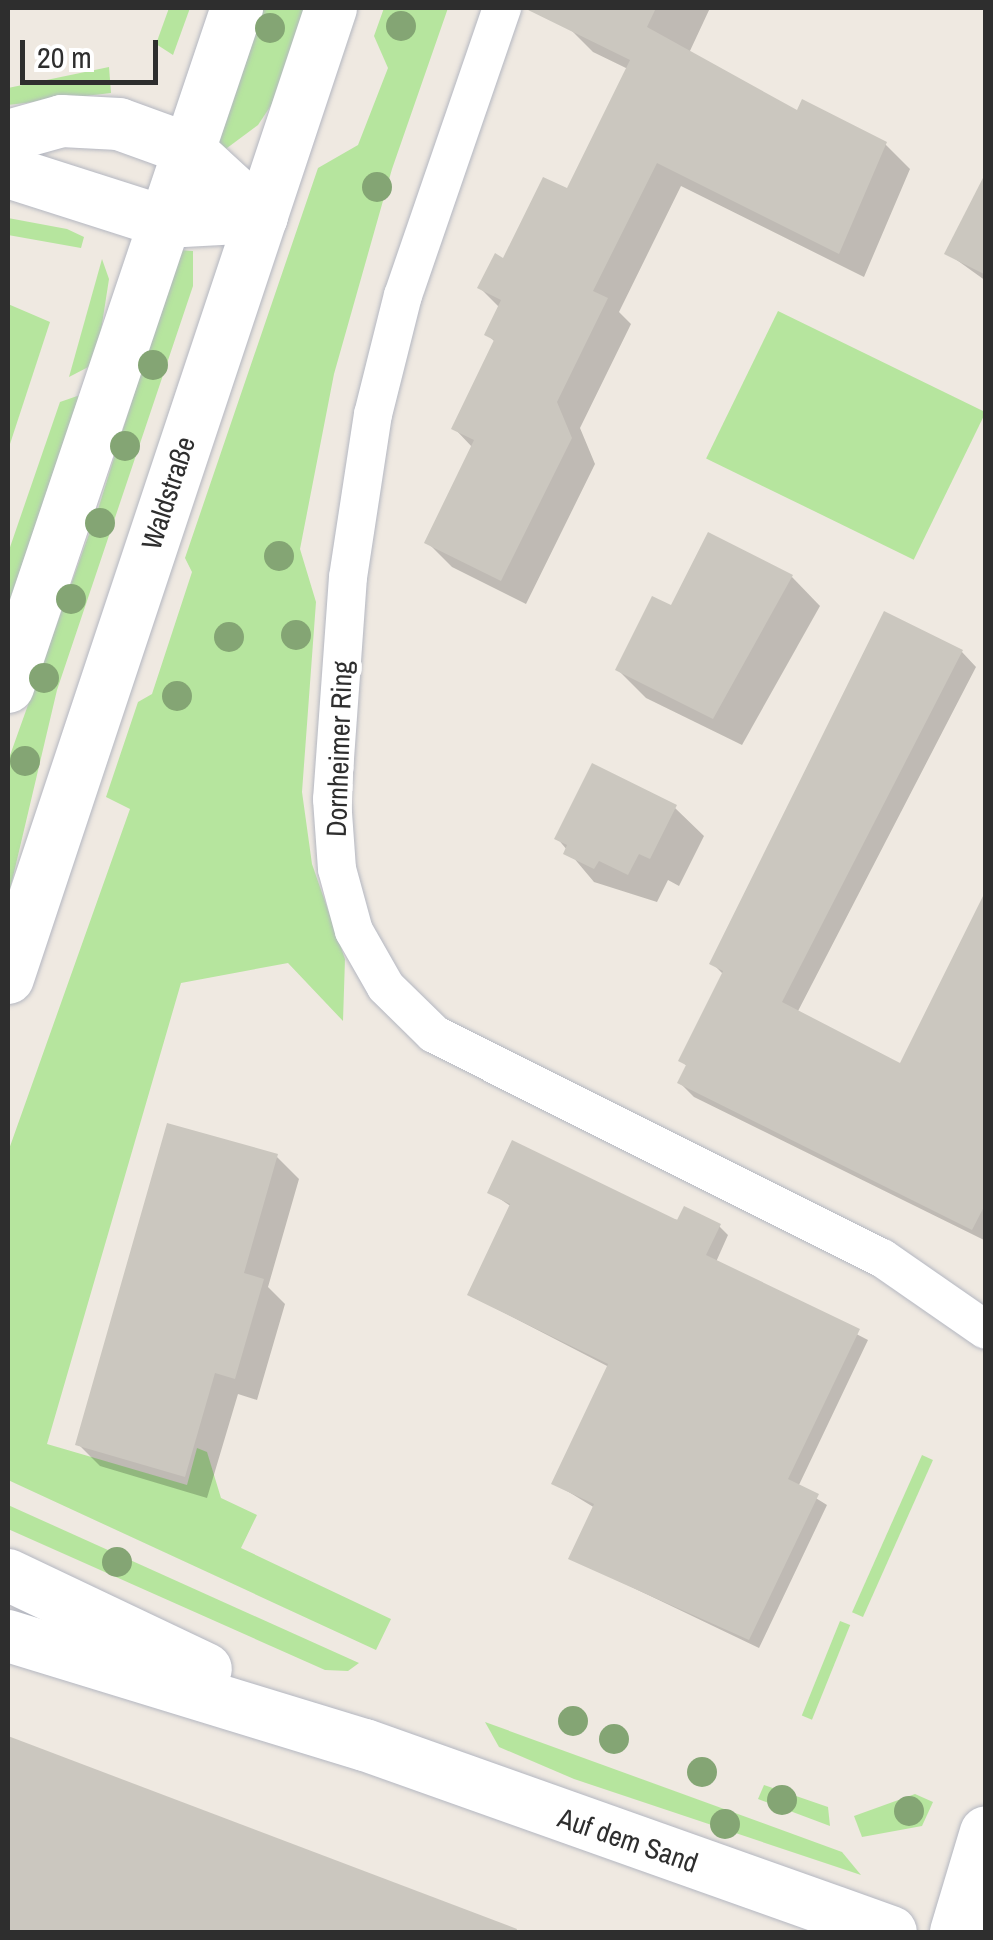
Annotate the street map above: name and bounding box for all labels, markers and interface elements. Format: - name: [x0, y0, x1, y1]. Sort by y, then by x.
- scale bar: [25, 20, 162, 82]
- text: 20 m: [37, 37, 92, 77]
- street label: Waldstraße: [134, 432, 202, 554]
- street label: Dornheimer Ring: [319, 660, 359, 838]
- street label: Auf dem Sand: [554, 1800, 702, 1880]

